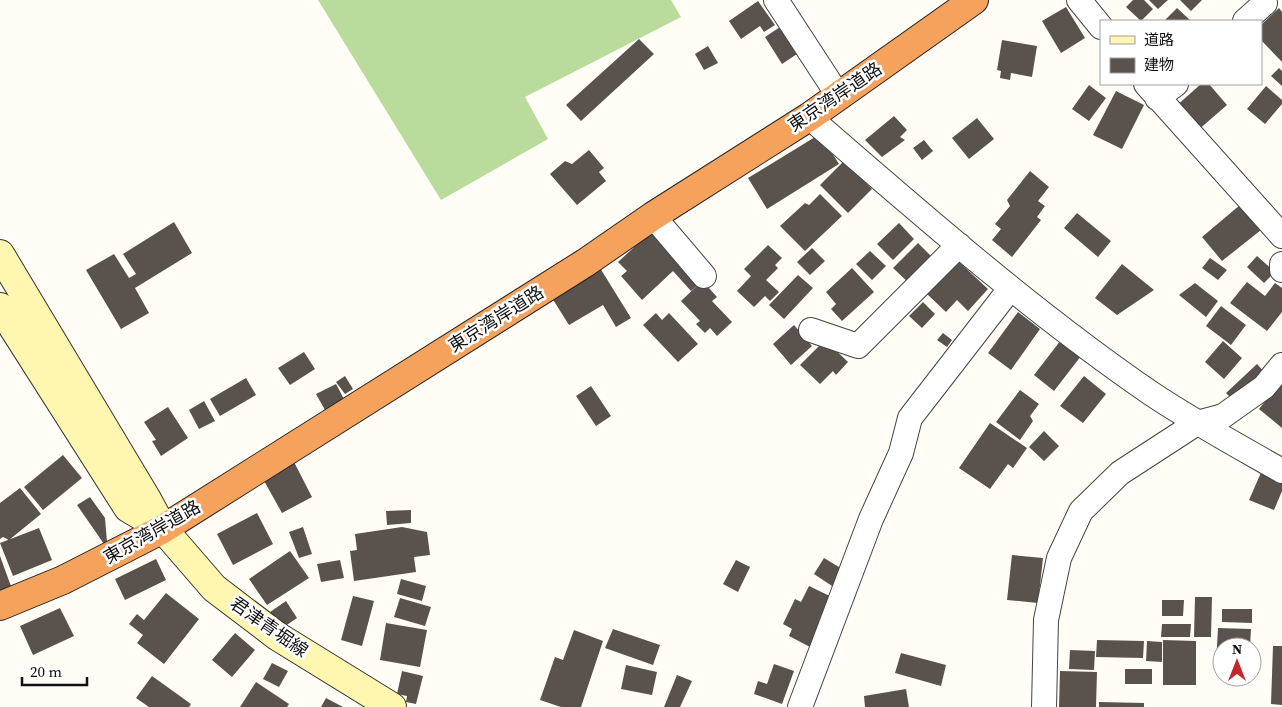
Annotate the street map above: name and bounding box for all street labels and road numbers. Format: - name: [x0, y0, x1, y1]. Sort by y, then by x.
- street label: 東京湾岸道路: [783, 56, 886, 137]
- street label: 東京湾岸道路: [443, 279, 548, 358]
- street label: 東京湾岸道路: [99, 494, 205, 569]
- street label: 君津青堀線: [225, 591, 313, 663]

